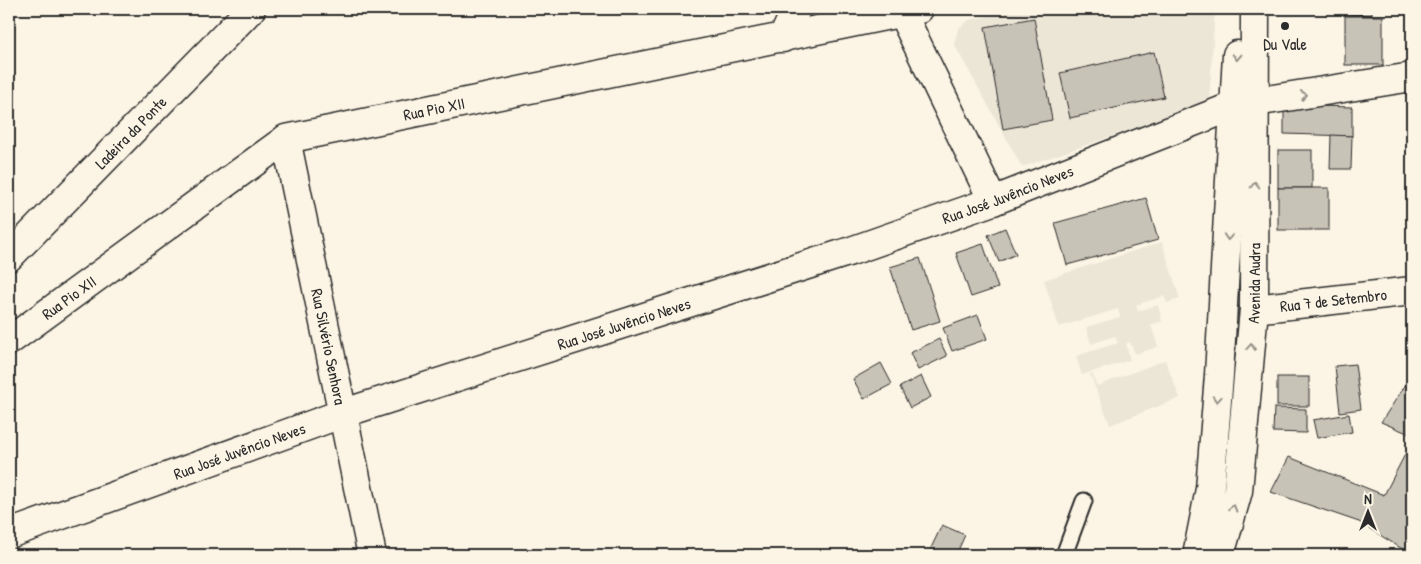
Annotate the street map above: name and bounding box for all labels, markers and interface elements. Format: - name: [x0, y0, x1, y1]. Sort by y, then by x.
- marker: Du Vale: [1279, 20, 1291, 32]
- place label: Du Vale: [1263, 33, 1307, 55]
- one-way arrow: [1232, 54, 1242, 62]
- one-way arrow: [1300, 90, 1308, 101]
- street label: Ladeira da Ponte: [90, 91, 172, 174]
- street label: Rua Pio XII: [401, 92, 467, 126]
- street label: Rua José Juvêncio Neves: [939, 159, 1076, 229]
- one-way arrow: [1250, 181, 1260, 188]
- one-way arrow: [1222, 233, 1233, 241]
- street label: Avenida Audra: [1242, 243, 1265, 324]
- street label: Rua Pio XII: [37, 270, 100, 325]
- street label: Rua 7 de Setembro: [1279, 283, 1389, 317]
- street label: Rua Silvério Senhora: [306, 287, 352, 407]
- street label: Rua José Juvêncio Neves: [555, 292, 693, 355]
- one-way arrow: [1245, 343, 1256, 351]
- one-way arrow: [1212, 396, 1223, 404]
- street label: Rua José Juvêncio Neves: [171, 417, 308, 485]
- north arrow: [1344, 486, 1394, 536]
- text: N: [1364, 489, 1372, 508]
- one-way arrow: [1228, 505, 1238, 513]

